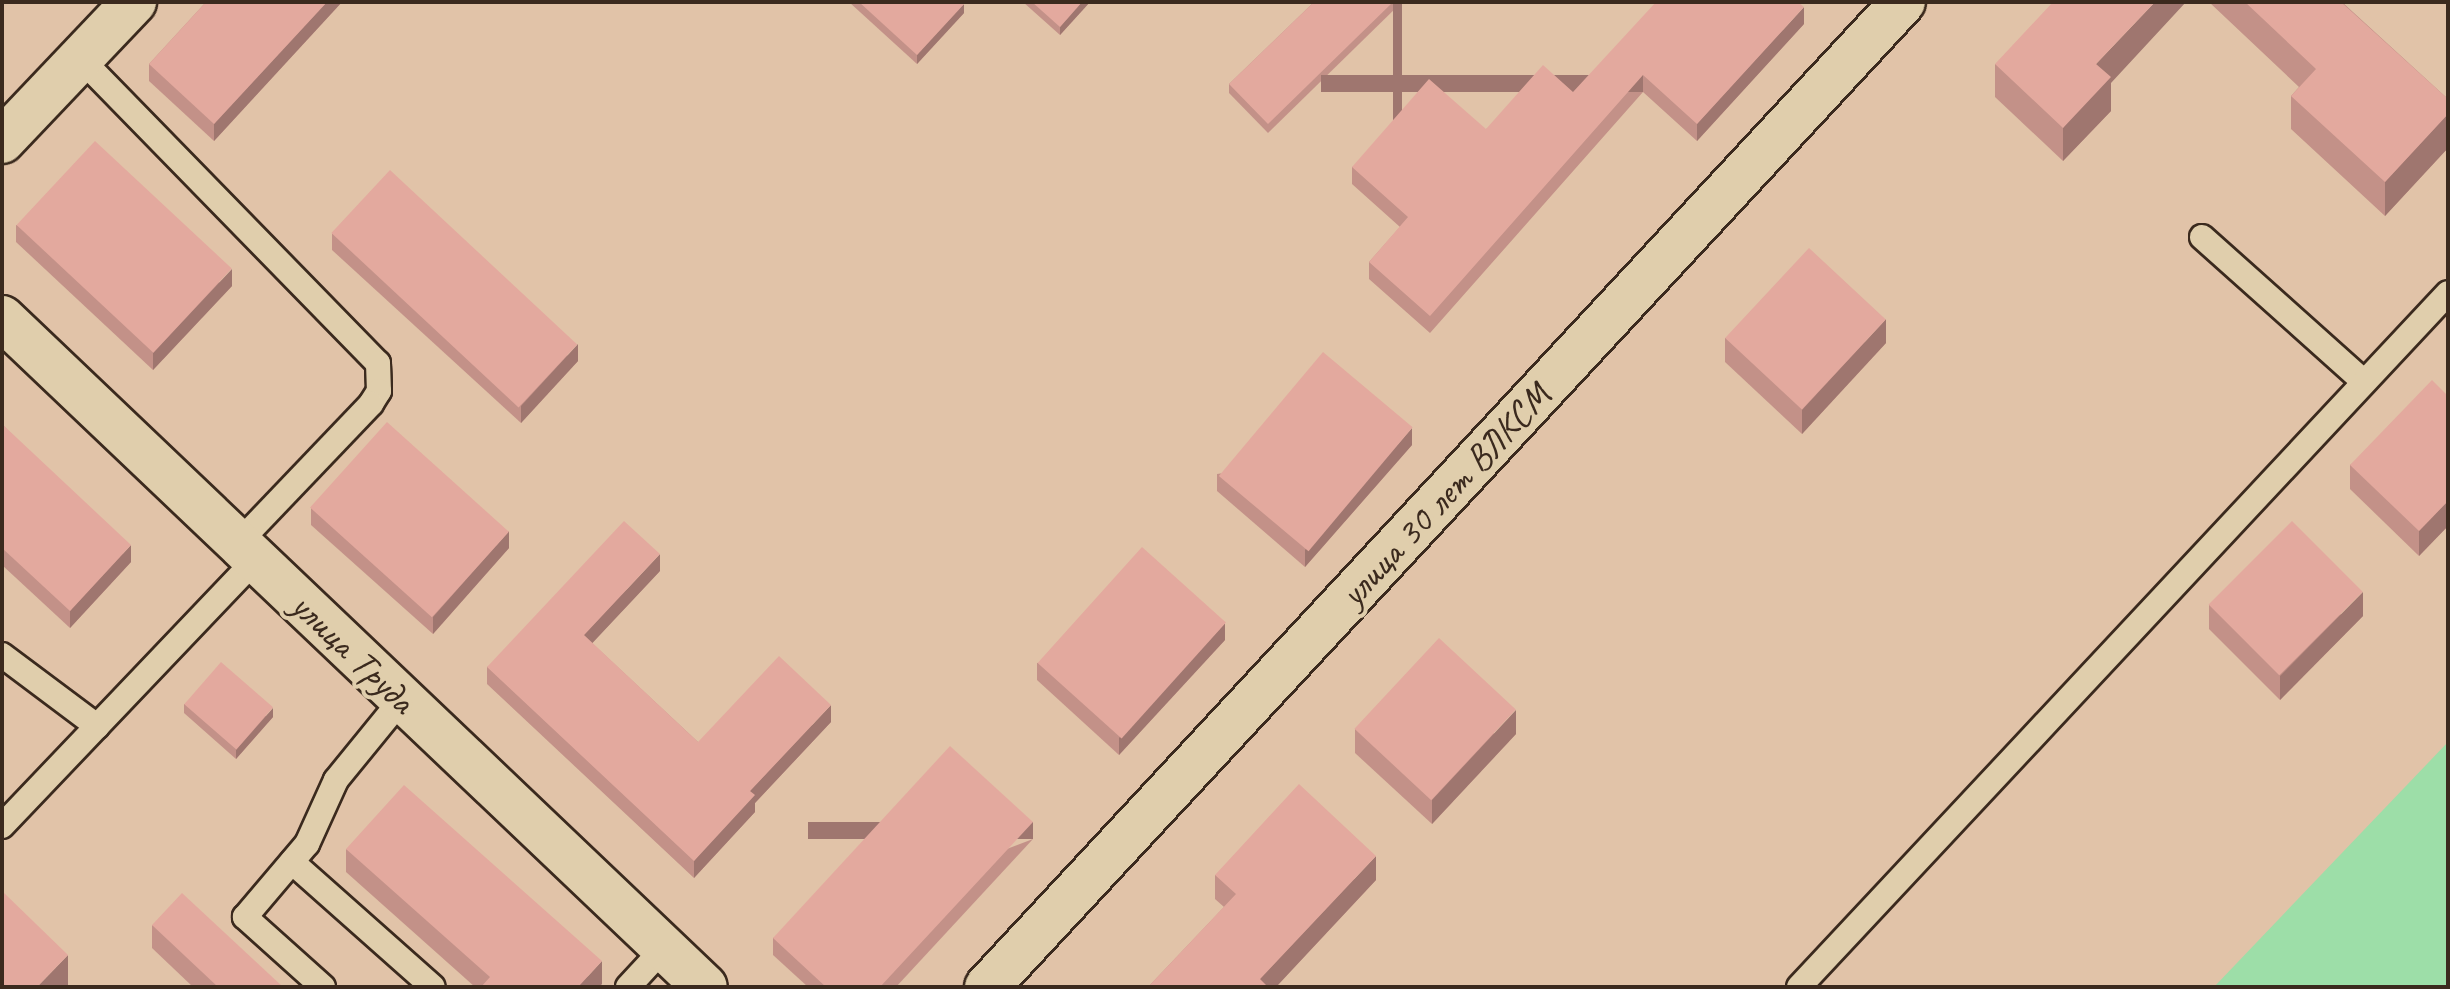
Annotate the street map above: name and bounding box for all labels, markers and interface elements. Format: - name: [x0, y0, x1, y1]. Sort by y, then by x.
- street label: улица 30 лет ВЛКСМ: [1330, 374, 1560, 616]
- street label: улица Труда: [283, 584, 423, 722]

